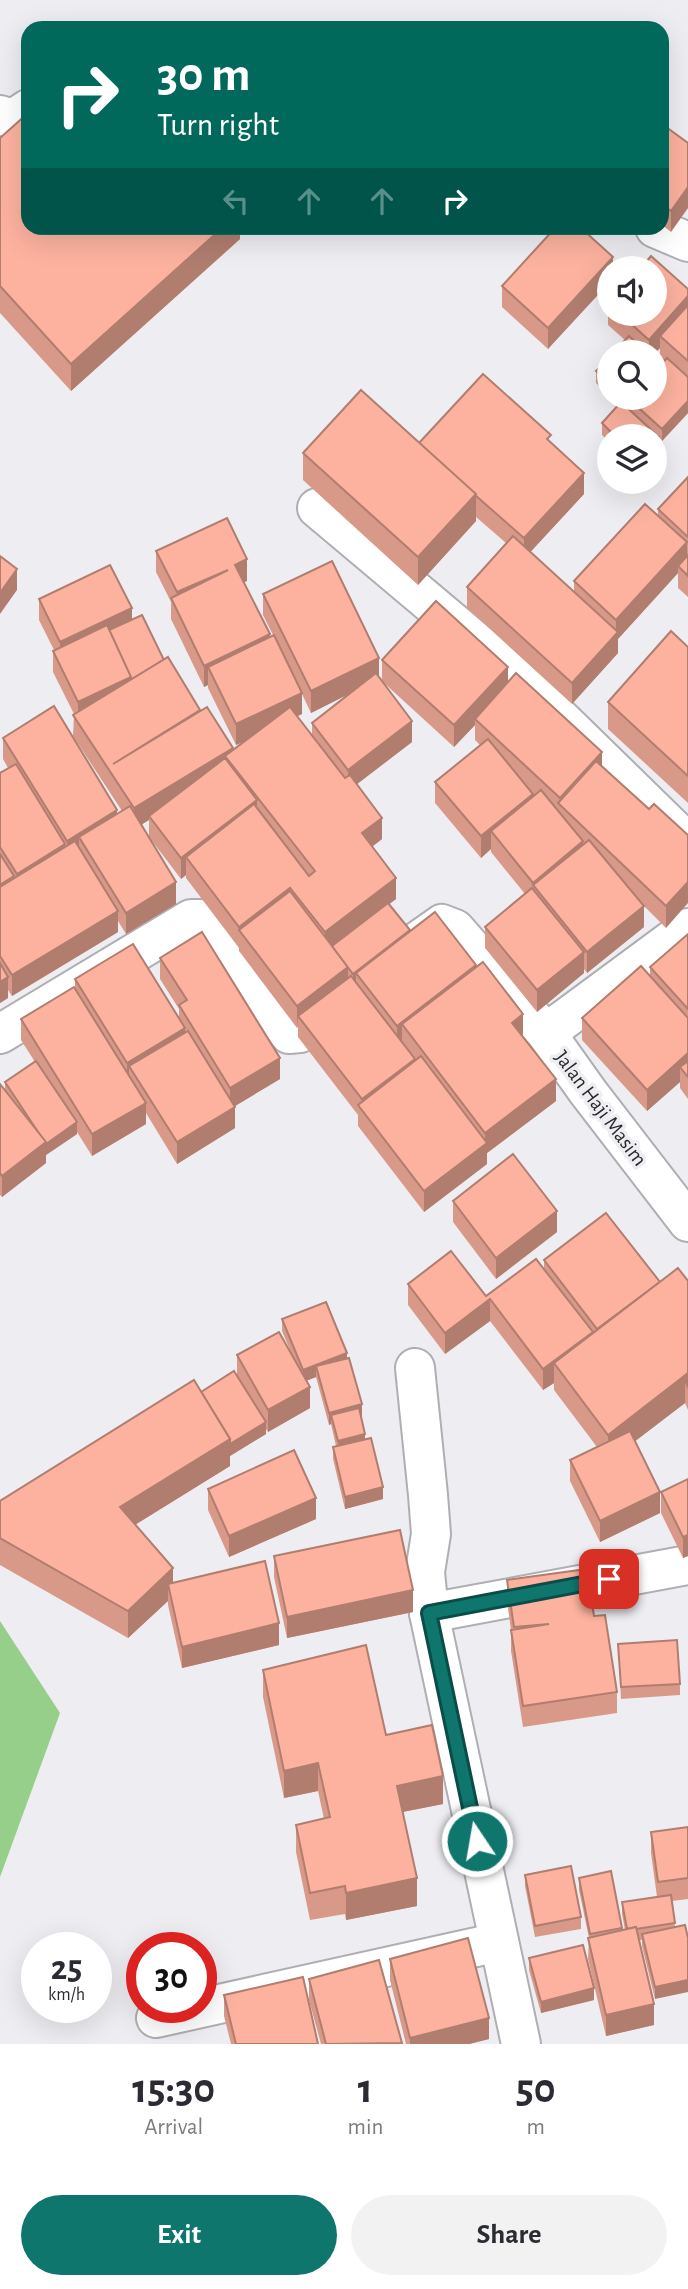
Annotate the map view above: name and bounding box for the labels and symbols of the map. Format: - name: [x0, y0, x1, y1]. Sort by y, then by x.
- street label: Jalan Haji Masim: [551, 1047, 651, 1170]
- pin: [579, 1549, 639, 1609]
- position arrow: [440, 1804, 514, 1878]
- speed limit sign: 30: [126, 1932, 217, 2023]

